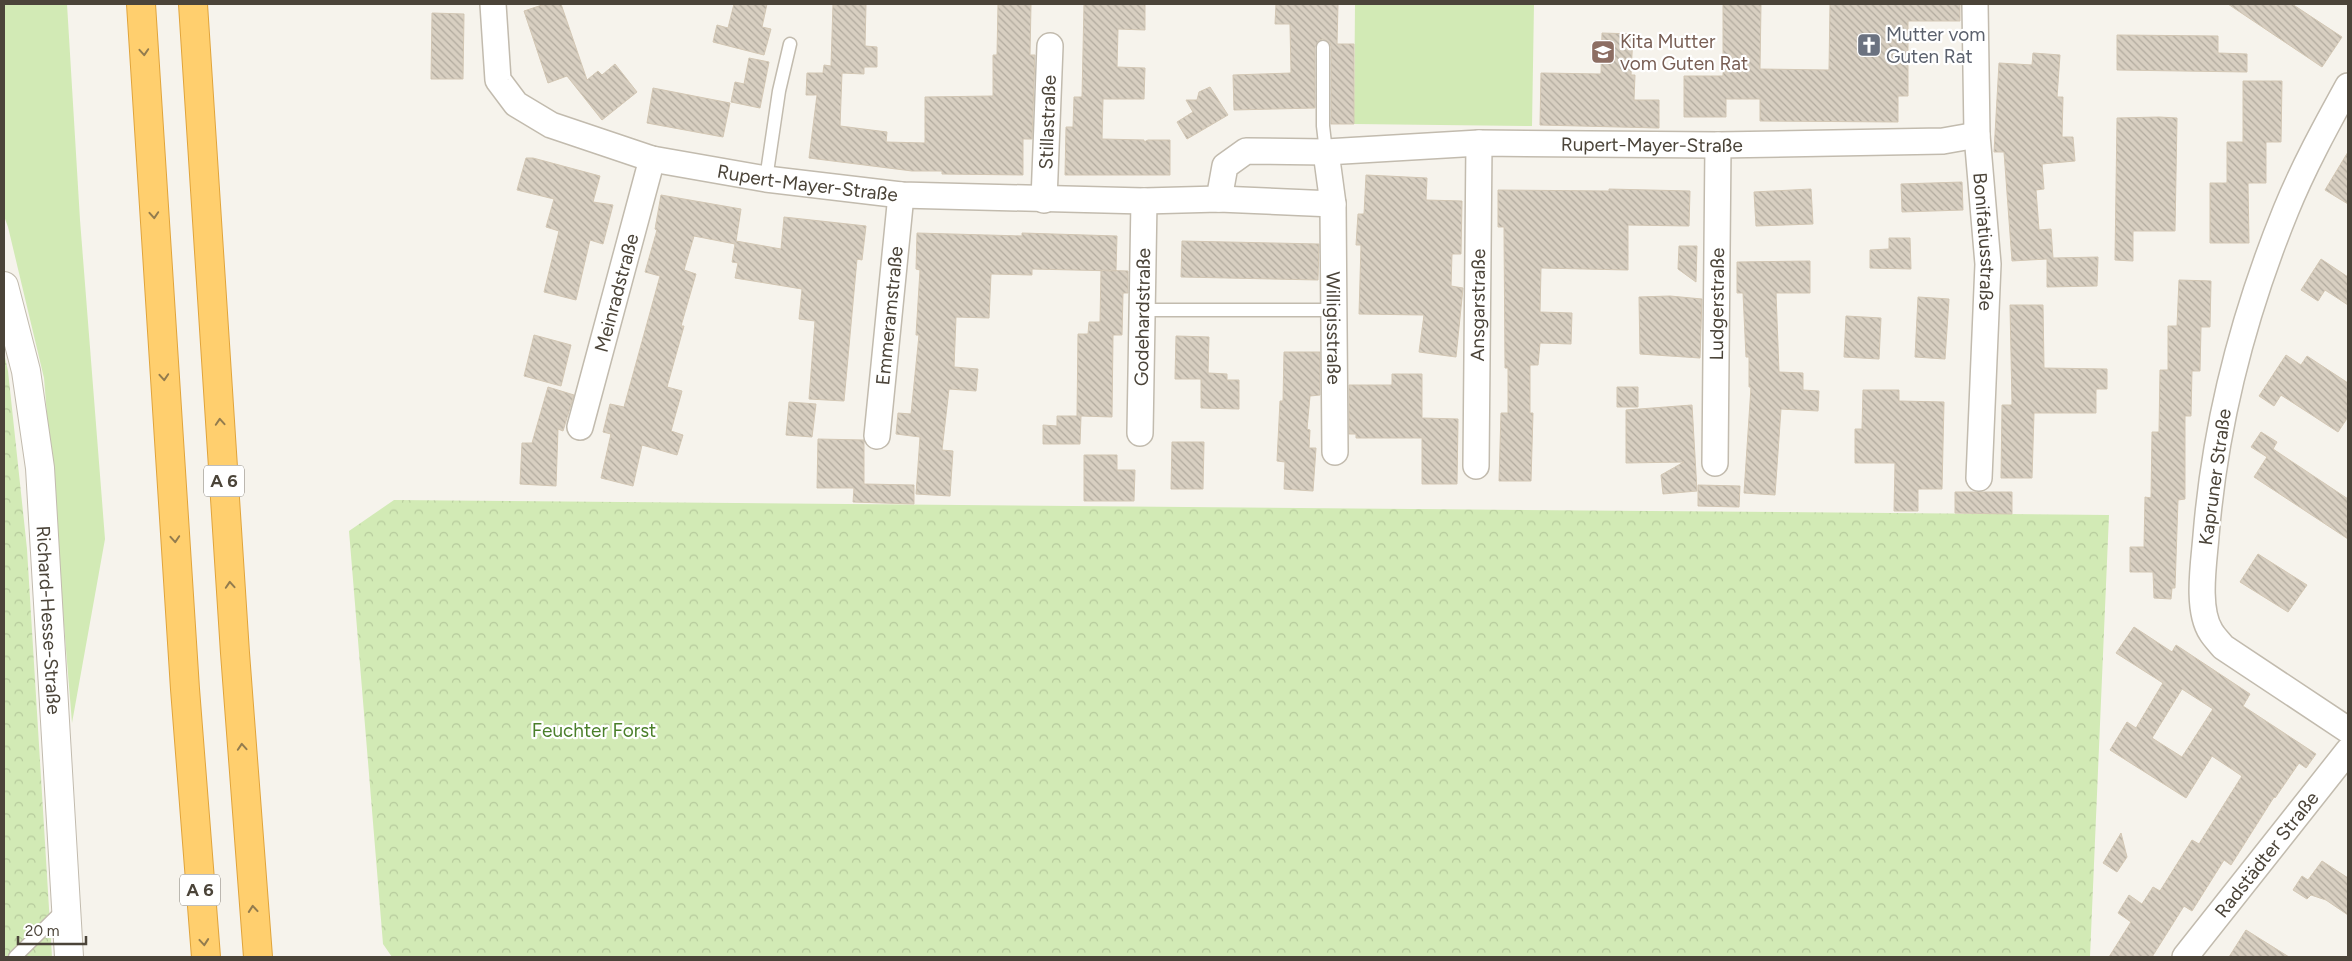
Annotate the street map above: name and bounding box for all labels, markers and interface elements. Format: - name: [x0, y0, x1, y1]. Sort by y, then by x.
- place label: Mutter vom Guten Rat: [1886, 23, 1985, 68]
- place label: Kita Mutter vom Guten Rat: [1620, 30, 1748, 75]
- church icon: Mutter vom Guten Rat: [1856, 32, 1882, 58]
- school or university icon: Kita Mutter vom Guten Rat: [1590, 39, 1616, 65]
- one-way arrow: [138, 49, 149, 57]
- street label: Stillastraße: [1034, 74, 1060, 170]
- street label: Rupert-Mayer-Straße: [1561, 132, 1743, 157]
- street label: Rupert-Mayer-Straße: [715, 159, 899, 206]
- street label: Bonifatiusstraße: [1969, 172, 2000, 311]
- one-way arrow: [149, 211, 160, 219]
- street label: Meinradstraße: [589, 231, 643, 355]
- street label: Emmeramstraße: [871, 245, 907, 386]
- street label: Ludgerstraße: [1704, 247, 1729, 361]
- street label: Godehardstraße: [1129, 248, 1155, 386]
- street label: Ansgarstraße: [1465, 248, 1490, 362]
- street label: Willigisstraße: [1322, 271, 1346, 385]
- one-way arrow: [159, 373, 170, 381]
- street label: Kapruner Straße: [2194, 407, 2236, 547]
- one-way arrow: [214, 418, 225, 426]
- road number: A 6: [204, 466, 244, 496]
- street label: Richard-Hesse-Straße: [32, 525, 66, 715]
- one-way arrow: [170, 535, 181, 543]
- one-way arrow: [225, 580, 236, 588]
- park label: Feuchter Forst: [532, 719, 656, 742]
- one-way arrow: [236, 742, 247, 750]
- street label: Radstädter Straße: [2209, 787, 2323, 922]
- road number: A 6: [180, 874, 220, 906]
- one-way arrow: [248, 904, 259, 912]
- scale bar: [18, 914, 85, 946]
- text: 20 m: [25, 922, 59, 940]
- one-way arrow: [198, 938, 209, 946]

